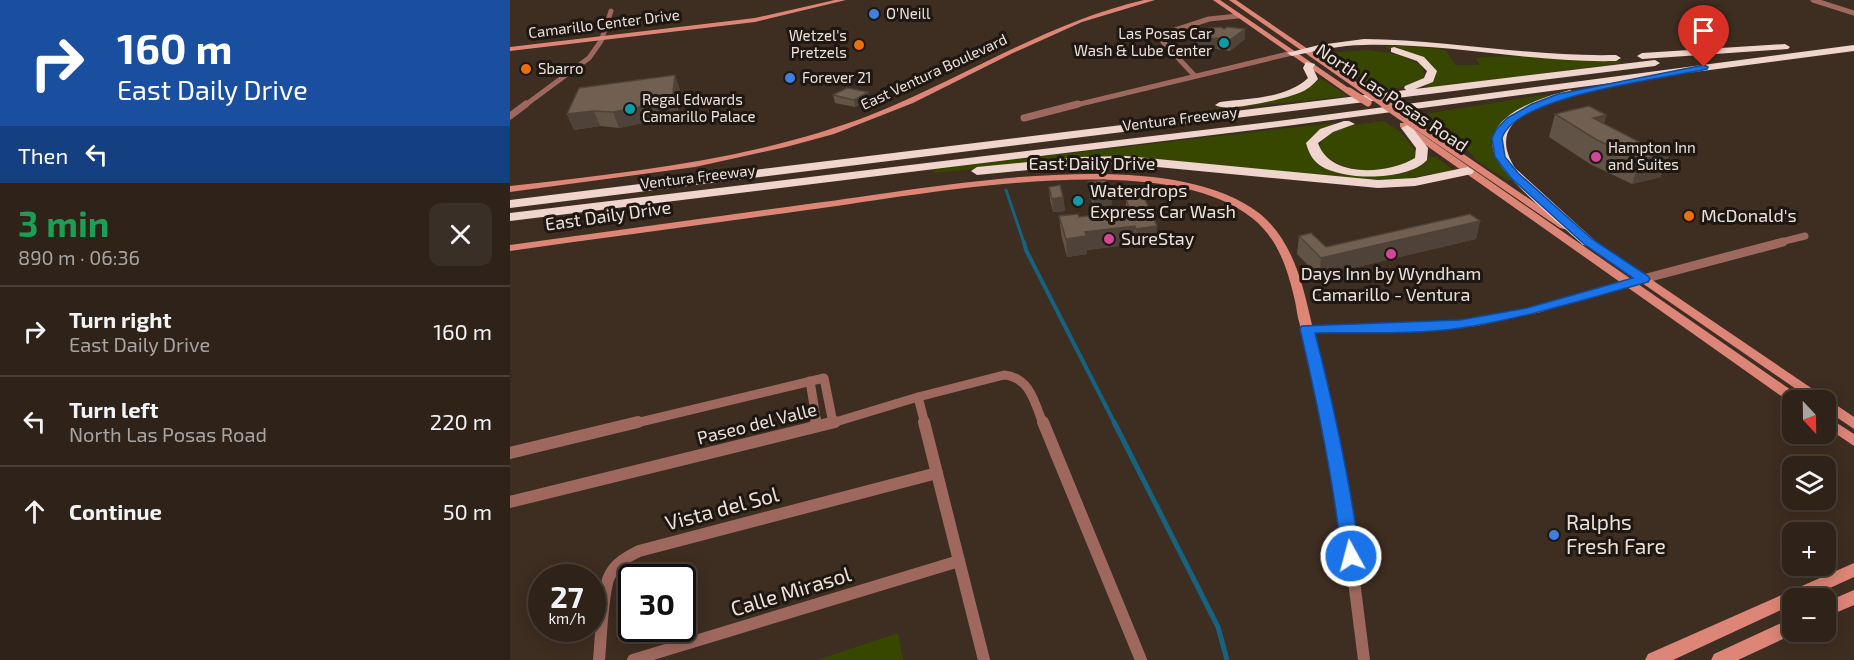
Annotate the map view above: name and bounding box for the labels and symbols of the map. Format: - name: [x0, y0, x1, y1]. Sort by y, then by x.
- place label: O'Neill: [886, 4, 931, 22]
- street label: Camarillo Center Drive: [527, 5, 681, 41]
- pin: [1678, 5, 1729, 67]
- marker: O'Neill: [867, 7, 881, 21]
- place label: Las Posas Car Wash & Lube Center: [1074, 24, 1212, 59]
- place label: Wetzel's Pretzels: [789, 26, 847, 61]
- street label: East Ventura Boulevard: [857, 29, 1010, 113]
- marker: Las Posas Car Wash & Lube Center: [1217, 36, 1231, 50]
- marker: Wetzel's Pretzels: [852, 38, 866, 52]
- street label: North Las Posas Road: [1313, 38, 1473, 156]
- place label: Sbarro: [538, 59, 584, 77]
- marker: Sbarro: [519, 62, 533, 76]
- place label: Forever 21: [802, 68, 872, 86]
- marker: Forever 21: [783, 71, 797, 85]
- place label: Regal Edwards Camarillo Palace: [642, 90, 756, 125]
- marker: Regal Edwards Camarillo Palace: [623, 102, 637, 116]
- street label: Ventura Freeway: [1121, 102, 1238, 134]
- place label: Hampton Inn and Suites: [1608, 138, 1696, 173]
- marker: Hampton Inn and Suites: [1589, 150, 1603, 164]
- street label: East Daily Drive: [1028, 152, 1156, 174]
- street label: Ventura Freeway: [639, 160, 756, 192]
- place label: Waterdrops Express Car Wash: [1090, 179, 1236, 222]
- marker: Waterdrops Express Car Wash: [1071, 194, 1085, 208]
- street label: East Daily Drive: [543, 195, 672, 235]
- place label: McDonald's: [1701, 204, 1797, 226]
- marker: McDonald's: [1682, 209, 1696, 223]
- place label: SureStay: [1121, 227, 1195, 249]
- marker: SureStay: [1102, 232, 1116, 246]
- marker: Days Inn by Wyndham Camarillo - Ventura: [1384, 247, 1398, 261]
- place label: Days Inn by Wyndham Camarillo - Ventura: [1301, 262, 1481, 305]
- north arrow: [1782, 390, 1836, 444]
- street label: Paseo del Valle: [695, 398, 819, 449]
- street label: Vista del Sol: [662, 480, 782, 535]
- place label: Ralphs Fresh Fare: [1566, 509, 1666, 558]
- position arrow: [1319, 524, 1383, 588]
- marker: Ralphs Fresh Fare: [1547, 528, 1561, 542]
- street label: Calle Mirasol: [727, 560, 854, 621]
- speed limit sign: 30: [618, 564, 696, 642]

